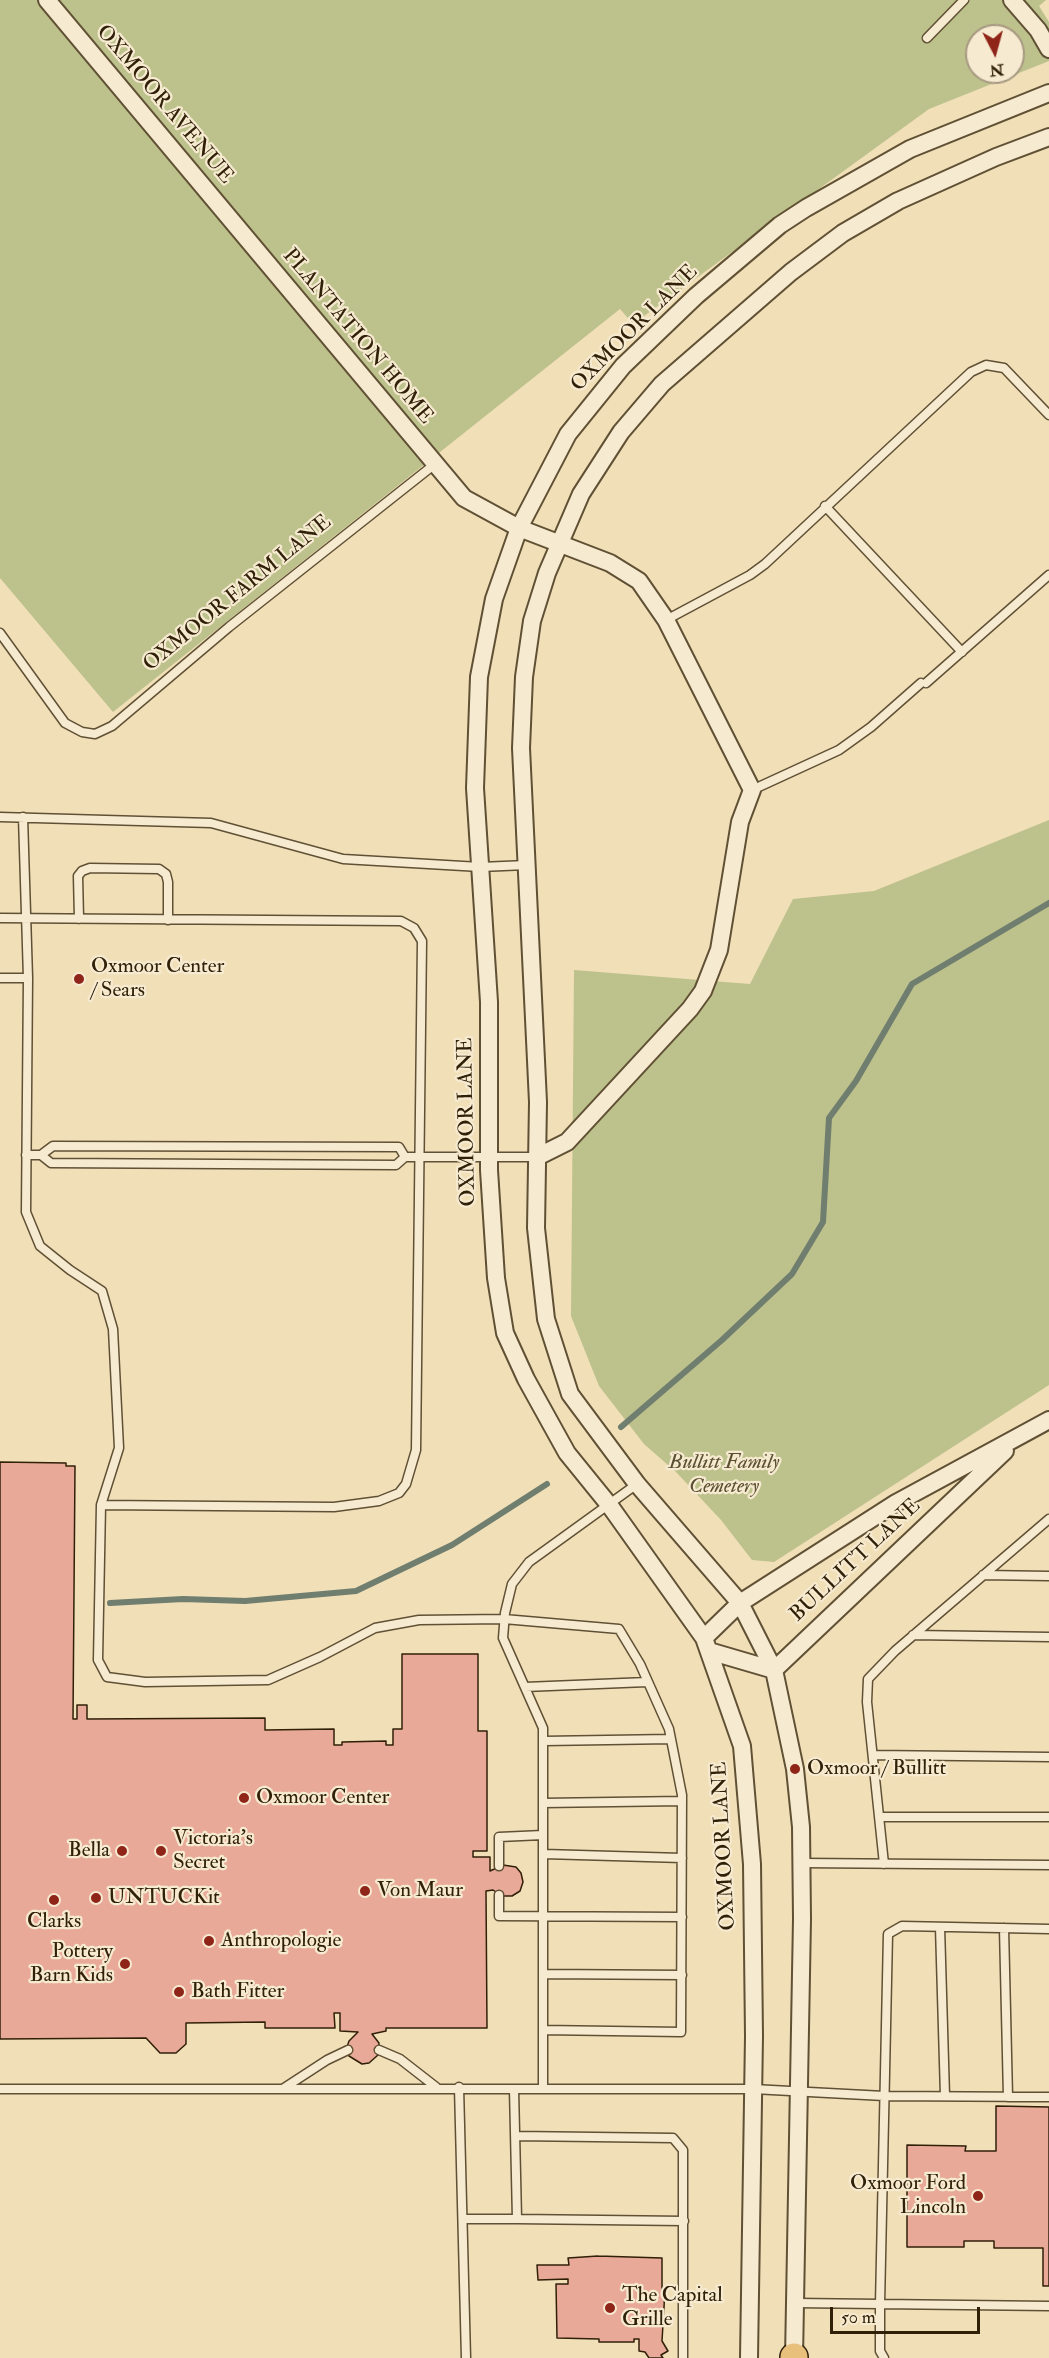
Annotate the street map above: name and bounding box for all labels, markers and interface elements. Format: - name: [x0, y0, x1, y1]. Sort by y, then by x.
- street label: OXMOOR AVENUE: [90, 20, 238, 190]
- north arrow: [965, 24, 1025, 84]
- text: N: [989, 59, 1005, 81]
- street label: PLANTATION HOME: [276, 244, 438, 430]
- street label: OXMOOR LANE: [566, 260, 704, 398]
- street label: OXMOOR FARM LANE: [139, 510, 337, 678]
- place label: Oxmoor Center / Sears: [91, 954, 224, 1004]
- marker: Oxmoor Center / Sears: [72, 972, 86, 986]
- street label: OXMOOR LANE: [454, 1037, 482, 1207]
- park label: Bullitt Family Cemetery: [669, 1450, 779, 1500]
- street label: BULLITT LANE: [786, 1494, 926, 1628]
- place label: Oxmoor / Bullitt: [807, 1756, 946, 1782]
- street label: OXMOOR LANE: [708, 1761, 742, 1931]
- marker: Oxmoor / Bullitt: [788, 1762, 802, 1776]
- place label: Oxmoor Center: [256, 1785, 389, 1811]
- marker: Oxmoor Center: [237, 1791, 251, 1805]
- place label: Victoria's Secret: [173, 1826, 253, 1876]
- place label: Bella: [68, 1838, 110, 1864]
- marker: Bella: [115, 1844, 129, 1858]
- marker: Victoria's Secret: [154, 1844, 168, 1858]
- place label: Von Maur: [377, 1878, 463, 1904]
- marker: Von Maur: [358, 1884, 372, 1898]
- place label: UNTUCKit: [108, 1885, 220, 1911]
- marker: UNTUCKit: [89, 1891, 103, 1905]
- marker: Clarks: [47, 1893, 61, 1907]
- place label: Clarks: [27, 1909, 81, 1935]
- place label: Anthropologie: [221, 1928, 341, 1954]
- marker: Anthropologie: [202, 1934, 216, 1948]
- place label: Pottery Barn Kids: [30, 1939, 113, 1989]
- marker: Pottery Barn Kids: [118, 1957, 132, 1971]
- place label: Bath Fitter: [191, 1979, 284, 2005]
- marker: Bath Fitter: [172, 1985, 186, 1999]
- place label: Oxmoor Ford Lincoln: [850, 2171, 966, 2221]
- marker: Oxmoor Ford Lincoln: [971, 2189, 985, 2203]
- place label: The Capital Grille: [622, 2283, 723, 2333]
- scale bar: [833, 2295, 983, 2333]
- marker: The Capital Grille: [603, 2301, 617, 2315]
- text: 50 m: [841, 2306, 876, 2329]

